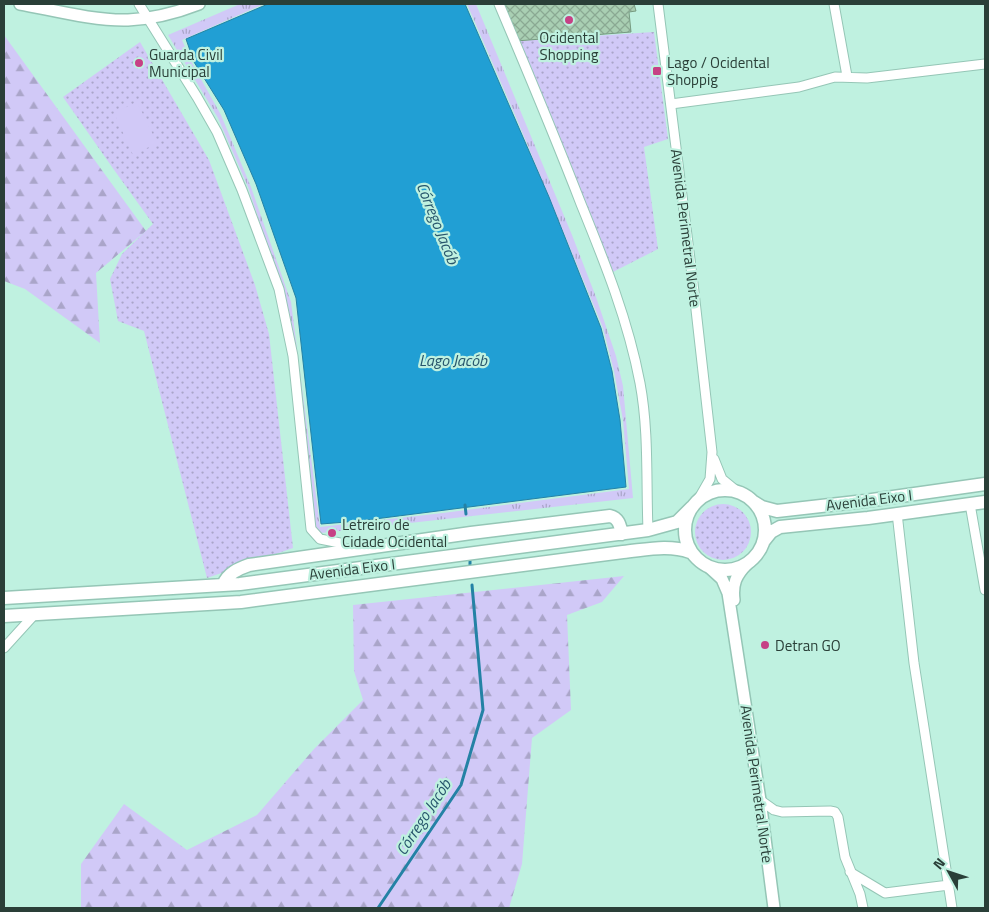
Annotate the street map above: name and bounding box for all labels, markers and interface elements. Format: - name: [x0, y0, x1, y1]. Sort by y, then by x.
- marker: Ocidental Shopping: [563, 14, 575, 26]
- place label: Ocidental Shopping: [539, 26, 599, 66]
- place label: Guarda Civil Municipal: [149, 43, 223, 83]
- place label: Lago / Ocidental Shoppig: [667, 51, 770, 91]
- marker: Guarda Civil Municipal: [133, 57, 145, 69]
- marker: Lago / Ocidental Shoppig: [651, 65, 663, 77]
- street label: Avenida Perimetral Norte: [665, 148, 707, 308]
- water label: Córrego Jacób: [411, 178, 466, 268]
- water label: Lago Jacób: [419, 348, 488, 372]
- street label: Avenida Eixo I: [825, 483, 913, 517]
- place label: Letreiro de Cidade Ocidental: [342, 513, 447, 553]
- marker: Letreiro de Cidade Ocidental: [326, 527, 338, 539]
- street label: Avenida Eixo I: [308, 552, 396, 586]
- place label: Detran GO: [775, 634, 841, 657]
- marker: Detran GO: [759, 639, 771, 651]
- street label: Avenida Perimetral Norte: [735, 704, 779, 864]
- water label: Córrego Jacób: [389, 773, 457, 860]
- north arrow: [924, 847, 974, 897]
- text: N: [927, 853, 950, 874]

